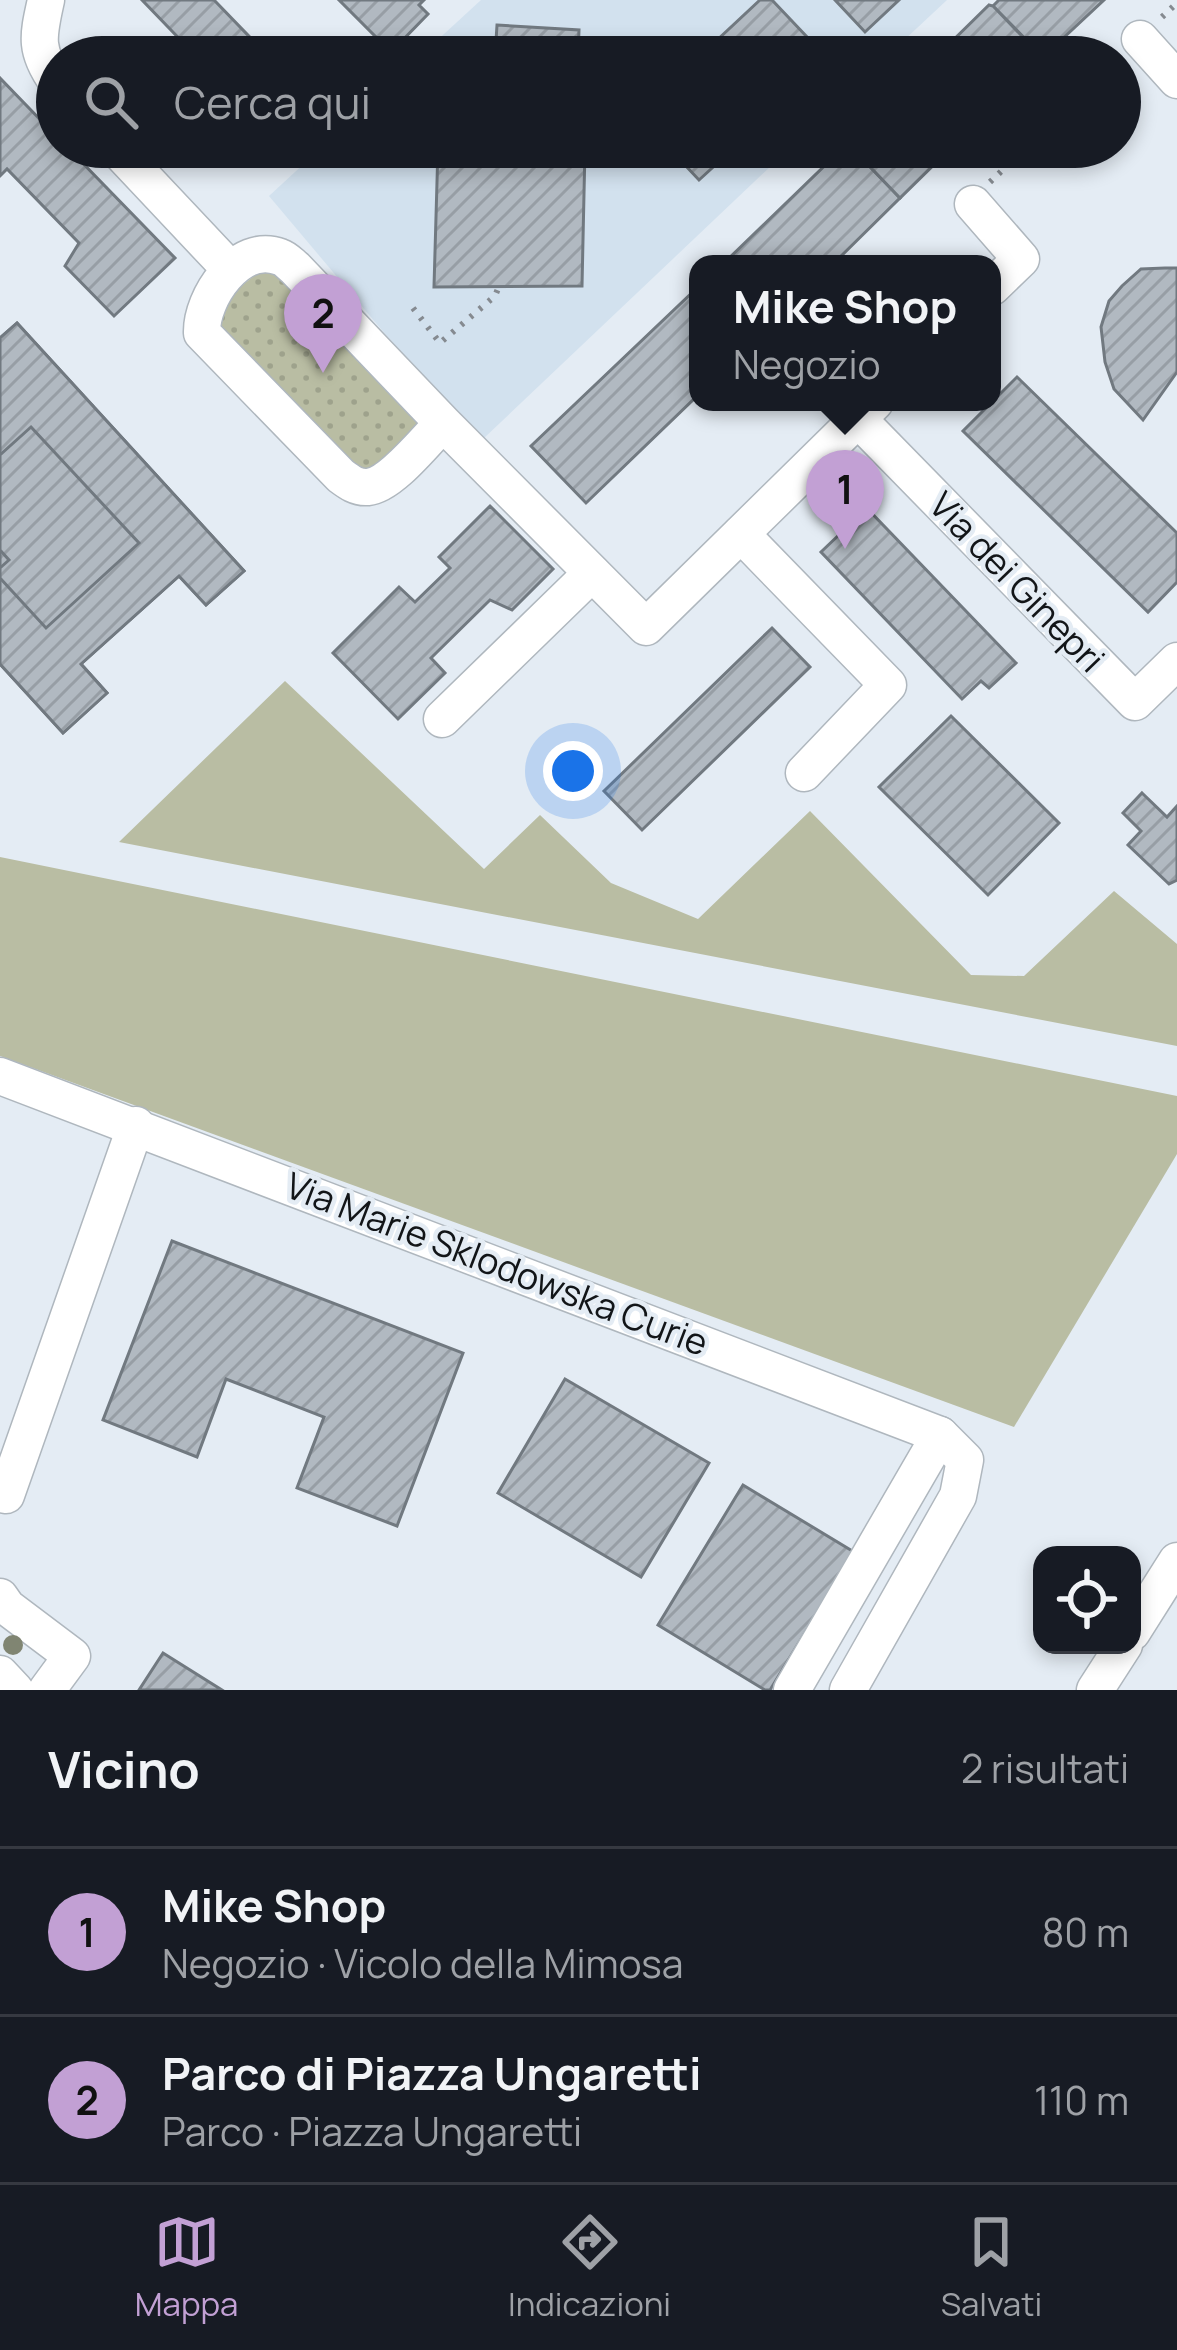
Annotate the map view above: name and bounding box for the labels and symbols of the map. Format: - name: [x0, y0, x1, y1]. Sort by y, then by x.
- pin: 2: [284, 274, 362, 373]
- pin: 1: [806, 450, 884, 549]
- street label: Via dei Ginepri: [919, 481, 1116, 682]
- your location: [543, 741, 603, 801]
- street label: Via Marie Sklodowska Curie: [279, 1160, 715, 1367]

